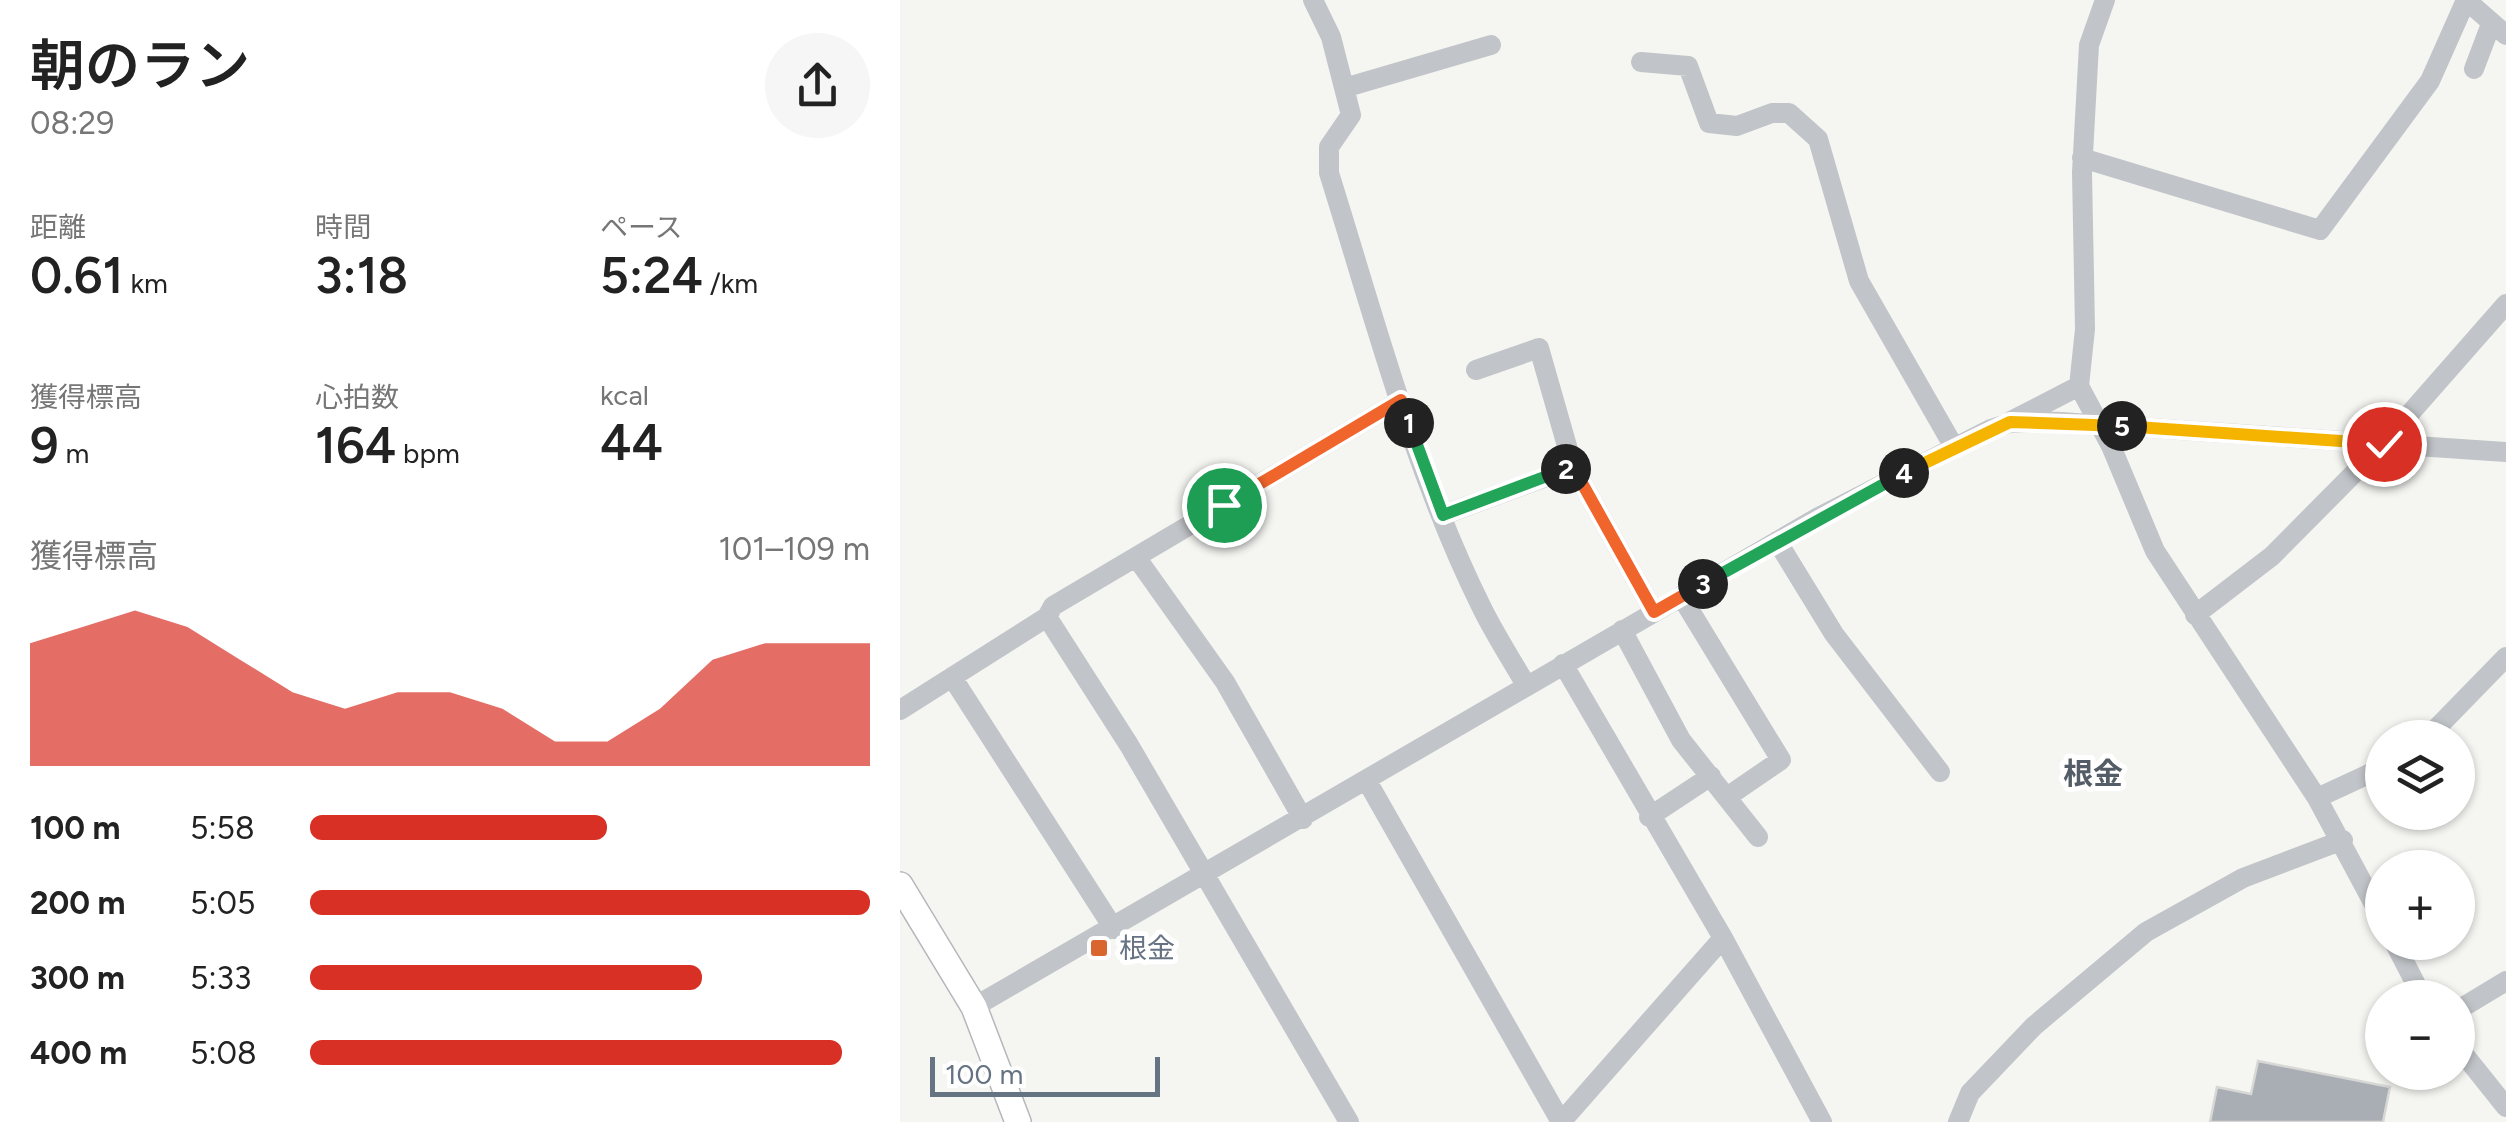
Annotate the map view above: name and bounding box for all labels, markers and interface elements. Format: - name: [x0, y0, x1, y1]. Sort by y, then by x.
- text: 朝のラン: [30, 33, 250, 99]
- button: share: [765, 33, 870, 138]
- text: 08:29: [30, 104, 114, 142]
- text: 距離: [30, 210, 86, 244]
- text: 時間: [315, 210, 371, 244]
- text: ペース: [600, 210, 683, 244]
- text: 0.61: [30, 245, 124, 306]
- text: 3:18: [315, 245, 408, 306]
- text: 5:24: [600, 245, 703, 306]
- text: km: [124, 266, 168, 300]
- text: /km: [703, 266, 758, 300]
- text: kcal: [600, 378, 649, 412]
- text: 獲得標高: [30, 380, 142, 414]
- text: 心拍数: [315, 380, 399, 414]
- pin: 1: [1384, 398, 1434, 448]
- pin: 5: [2097, 401, 2147, 451]
- pin: [2342, 402, 2427, 487]
- text: 1: [1403, 406, 1415, 440]
- text: 5: [2114, 409, 2130, 443]
- text: 44: [600, 412, 663, 473]
- text: 9: [30, 415, 59, 476]
- text: 164: [315, 415, 396, 476]
- icon: check: [2357, 417, 2412, 472]
- text: m: [59, 436, 89, 470]
- text: bpm: [396, 436, 460, 470]
- pin: 2: [1541, 444, 1591, 494]
- pin: 4: [1879, 448, 1929, 498]
- text: 2: [1558, 452, 1574, 486]
- text: 4: [1895, 456, 1913, 490]
- pin: [1182, 463, 1267, 548]
- icon: arrive: [1197, 478, 1252, 533]
- text: 101–109 m: [718, 530, 870, 568]
- text: 獲得標高: [30, 537, 158, 575]
- pin: 3: [1678, 559, 1728, 609]
- text: 3: [1695, 567, 1711, 601]
- map controls: [2365, 720, 2475, 1090]
- button: layers: [2365, 720, 2475, 830]
- district label: 根金: [2063, 755, 2123, 792]
- text: 100 m: [30, 809, 121, 847]
- text: 5:58: [190, 809, 255, 847]
- button: +: [2365, 850, 2475, 960]
- text: 200 m: [30, 884, 126, 922]
- text: 5:05: [190, 884, 255, 922]
- place label: 根金: [1119, 931, 1175, 965]
- marker: 根金: [1088, 937, 1110, 959]
- text: 300 m: [30, 959, 125, 997]
- text: 5:33: [190, 959, 251, 997]
- button: −: [2365, 980, 2475, 1090]
- text: 400 m: [30, 1034, 127, 1072]
- text: 5:08: [190, 1034, 257, 1072]
- scale bar: [930, 1052, 1160, 1096]
- text: 100 m: [945, 1057, 1023, 1091]

